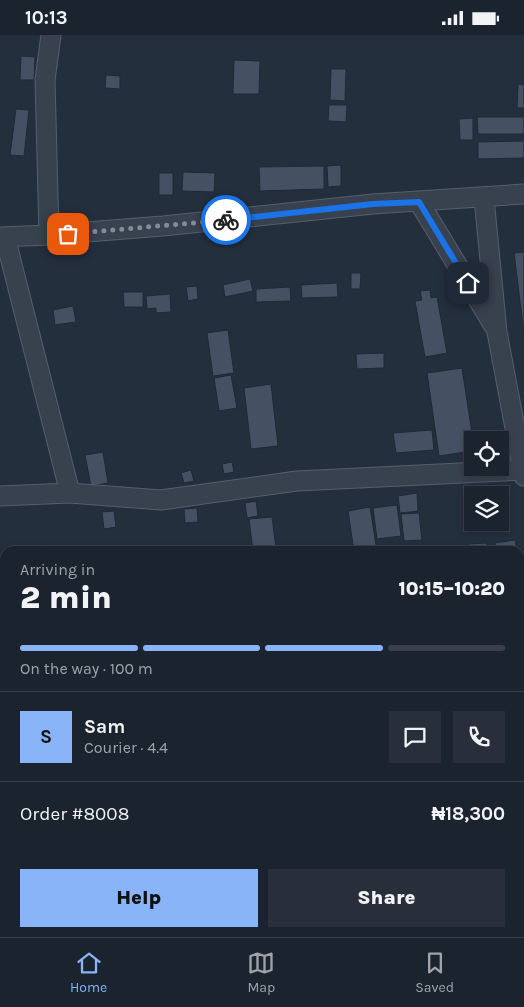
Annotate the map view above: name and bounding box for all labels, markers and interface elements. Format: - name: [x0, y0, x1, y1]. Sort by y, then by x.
- text: 10:13: [25, 7, 68, 29]
- courier: [201, 195, 251, 245]
- icon: bike: [212, 206, 240, 234]
- pin: [47, 213, 89, 255]
- icon: bag: [54, 220, 82, 248]
- pin: [447, 262, 489, 304]
- icon: home: [454, 269, 482, 297]
- map controls: [464, 431, 509, 531]
- button: locate: [464, 431, 509, 476]
- button: layers: [464, 486, 509, 531]
- text: Arriving in: [20, 560, 95, 579]
- text: 10:15–10:20: [398, 578, 505, 600]
- text: 2 min: [20, 579, 112, 616]
- text: On the way · 100 m: [20, 659, 153, 678]
- button: chat: [389, 711, 441, 763]
- button: phone: [453, 711, 505, 763]
- text: Sam: [84, 716, 125, 738]
- text: S: [40, 726, 52, 748]
- text: Courier · 4.4: [84, 738, 168, 757]
- text: Order #8008: [20, 803, 129, 825]
- text: ₦18,300: [432, 803, 505, 825]
- button: Help: [20, 869, 258, 927]
- button: Share: [268, 869, 505, 927]
- tab: Home: [70, 949, 107, 996]
- tab: Map: [247, 949, 275, 996]
- tab: Saved: [415, 949, 454, 996]

